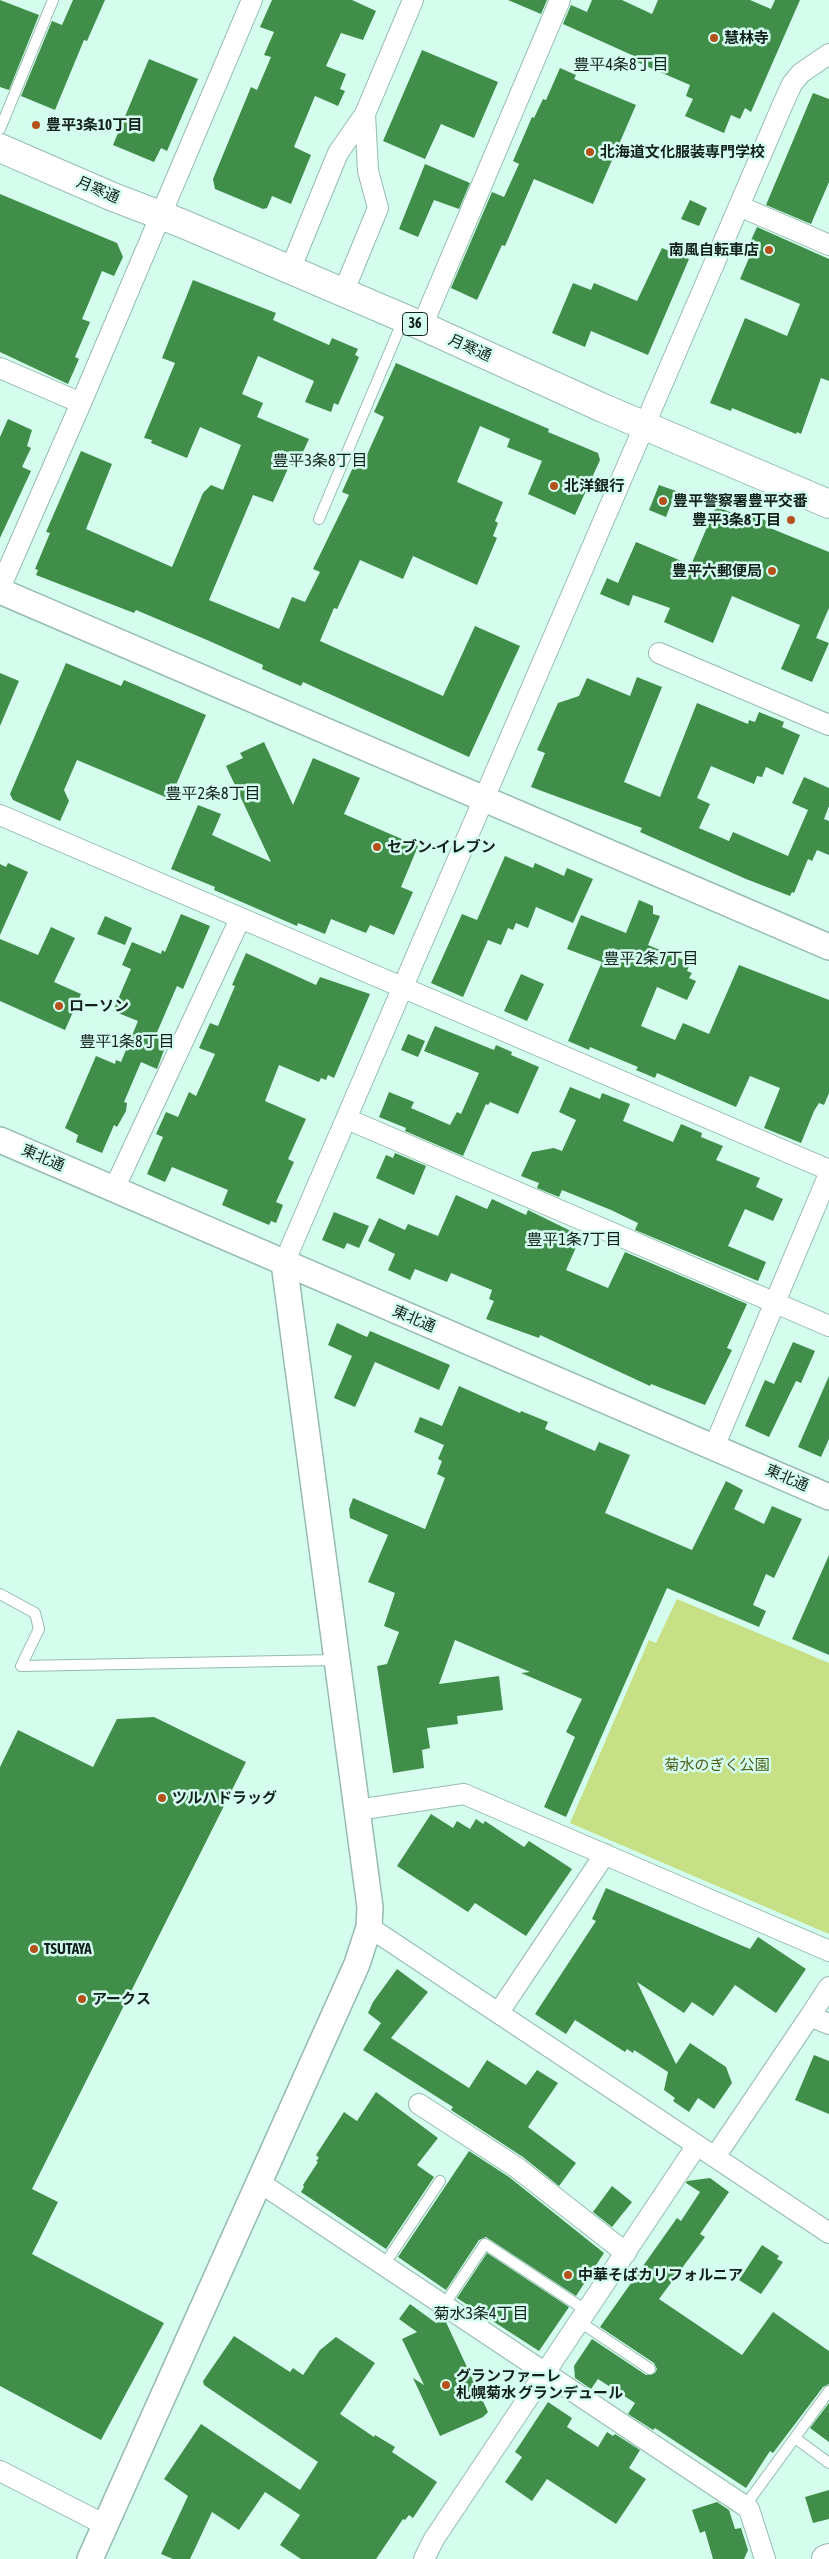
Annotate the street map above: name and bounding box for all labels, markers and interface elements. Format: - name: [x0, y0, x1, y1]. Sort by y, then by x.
- place label: 慧林寺: [724, 29, 769, 47]
- marker: 慧林寺: [708, 32, 720, 44]
- district label: 豊平4条8丁目: [573, 55, 669, 75]
- place label: 豊平3条10丁目: [46, 116, 142, 134]
- marker: 豊平3条10丁目: [30, 119, 42, 131]
- place label: 北海道文化服装専門学校: [600, 143, 765, 161]
- marker: 北海道文化服装専門学校: [584, 146, 596, 158]
- street label: 月寒通: [74, 173, 122, 207]
- place label: 南風自転車店: [669, 241, 759, 259]
- marker: 南風自転車店: [763, 244, 775, 256]
- road number: 36: [402, 312, 428, 336]
- street label: 月寒通: [446, 331, 494, 365]
- district label: 豊平3条8丁目: [272, 451, 368, 471]
- place label: 北洋銀行: [564, 477, 624, 495]
- marker: 北洋銀行: [548, 480, 560, 492]
- place label: 豊平警察署豊平交番: [673, 492, 808, 510]
- marker: 豊平警察署豊平交番: [657, 495, 669, 507]
- place label: 豊平3条8丁目: [692, 511, 781, 529]
- marker: 豊平3条8丁目: [785, 514, 797, 526]
- place label: 豊平六郵便局: [672, 562, 762, 580]
- marker: 豊平六郵便局: [766, 565, 778, 577]
- district label: 豊平2条8丁目: [165, 784, 261, 804]
- place label: セブン-イレブン: [387, 838, 496, 856]
- marker: セブン-イレブン: [371, 841, 383, 853]
- district label: 豊平2条7丁目: [603, 949, 699, 969]
- place label: ローソン: [69, 997, 129, 1015]
- marker: ローソン: [53, 1000, 65, 1012]
- district label: 豊平1条8丁目: [79, 1032, 175, 1052]
- street label: 東北通: [19, 1141, 67, 1175]
- district label: 豊平1条7丁目: [526, 1230, 622, 1250]
- street label: 東北通: [390, 1302, 438, 1336]
- street label: 東北通: [763, 1461, 811, 1495]
- park label: 菊水のぎく公園: [665, 1756, 769, 1774]
- place label: ツルハドラッグ: [172, 1789, 277, 1807]
- marker: ツルハドラッグ: [156, 1792, 168, 1804]
- place label: TSUTAYA: [44, 1940, 92, 1958]
- marker: TSUTAYA: [28, 1943, 40, 1955]
- place label: アークス: [92, 1990, 151, 2008]
- marker: アークス: [76, 1993, 88, 2005]
- place label: 中華そばカリフォルニア: [578, 2266, 743, 2284]
- marker: 中華そばカリフォルニア: [562, 2269, 574, 2281]
- district label: 菊水3条4丁目: [433, 2304, 529, 2324]
- place label: グランファーレ 札幌菊水 グランデュール: [456, 2367, 623, 2402]
- marker: グランファーレ 札幌菊水 グランデュール: [440, 2379, 452, 2391]

